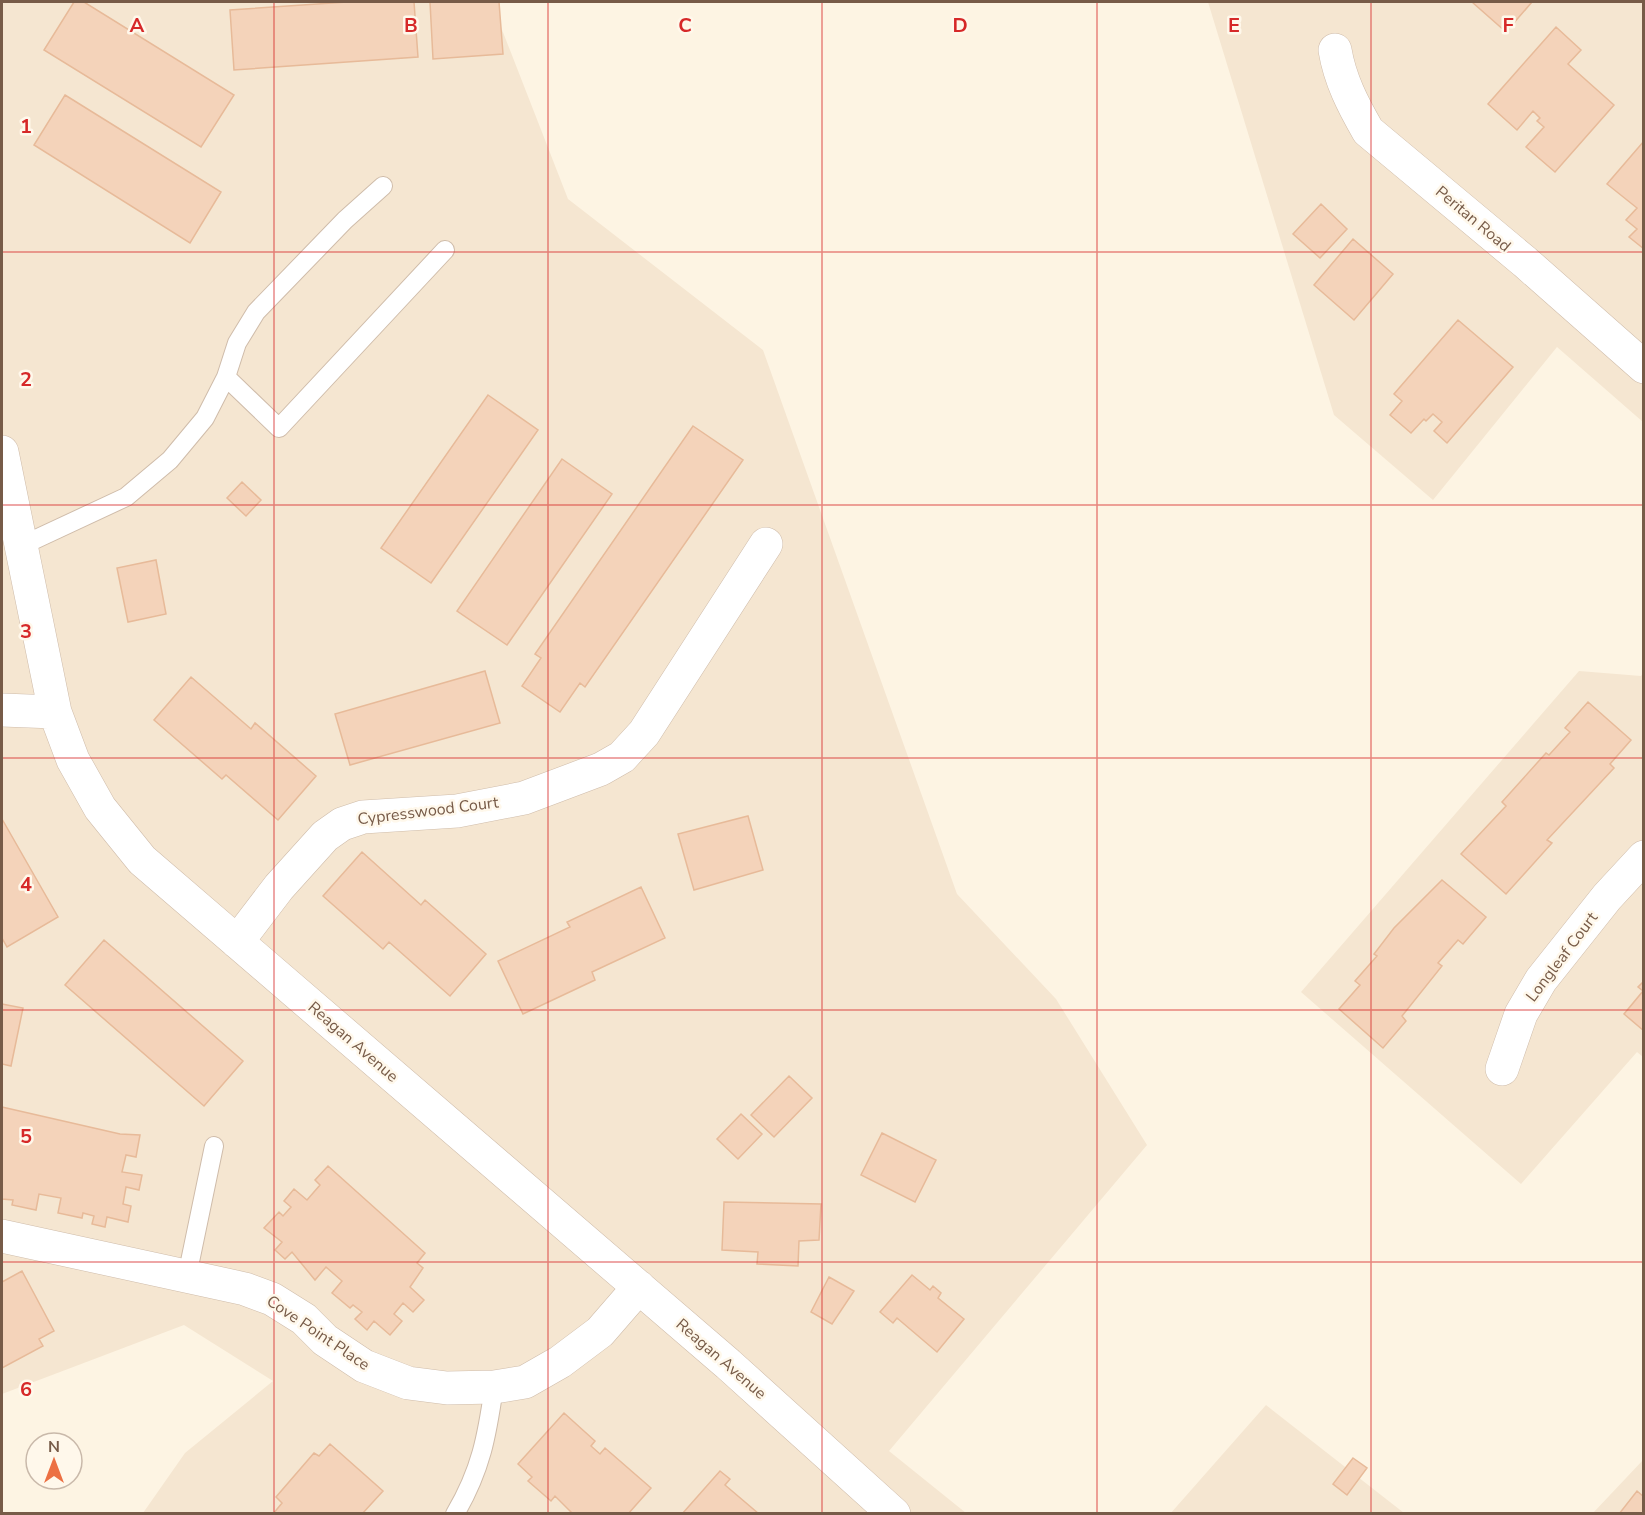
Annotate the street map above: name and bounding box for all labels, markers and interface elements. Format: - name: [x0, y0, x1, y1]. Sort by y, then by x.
- text: A: [130, 12, 145, 39]
- text: B: [404, 12, 418, 39]
- text: C: [678, 12, 692, 39]
- text: D: [952, 12, 968, 39]
- text: E: [1228, 12, 1240, 39]
- text: F: [1502, 12, 1514, 39]
- text: 1: [20, 113, 32, 140]
- street label: Peritan Road: [1431, 181, 1515, 257]
- text: 2: [20, 366, 32, 393]
- text: 3: [20, 618, 32, 645]
- street label: Cypresswood Court: [356, 791, 500, 831]
- text: 4: [20, 871, 32, 898]
- street label: Longleaf Court: [1521, 907, 1603, 1006]
- street label: Reagan Avenue: [303, 997, 403, 1087]
- text: 5: [20, 1123, 32, 1150]
- street label: Cove Point Place: [262, 1290, 374, 1376]
- street label: Reagan Avenue: [671, 1314, 771, 1404]
- text: 6: [20, 1376, 32, 1403]
- north arrow: [24, 1431, 84, 1491]
- text: N: [48, 1436, 60, 1458]

